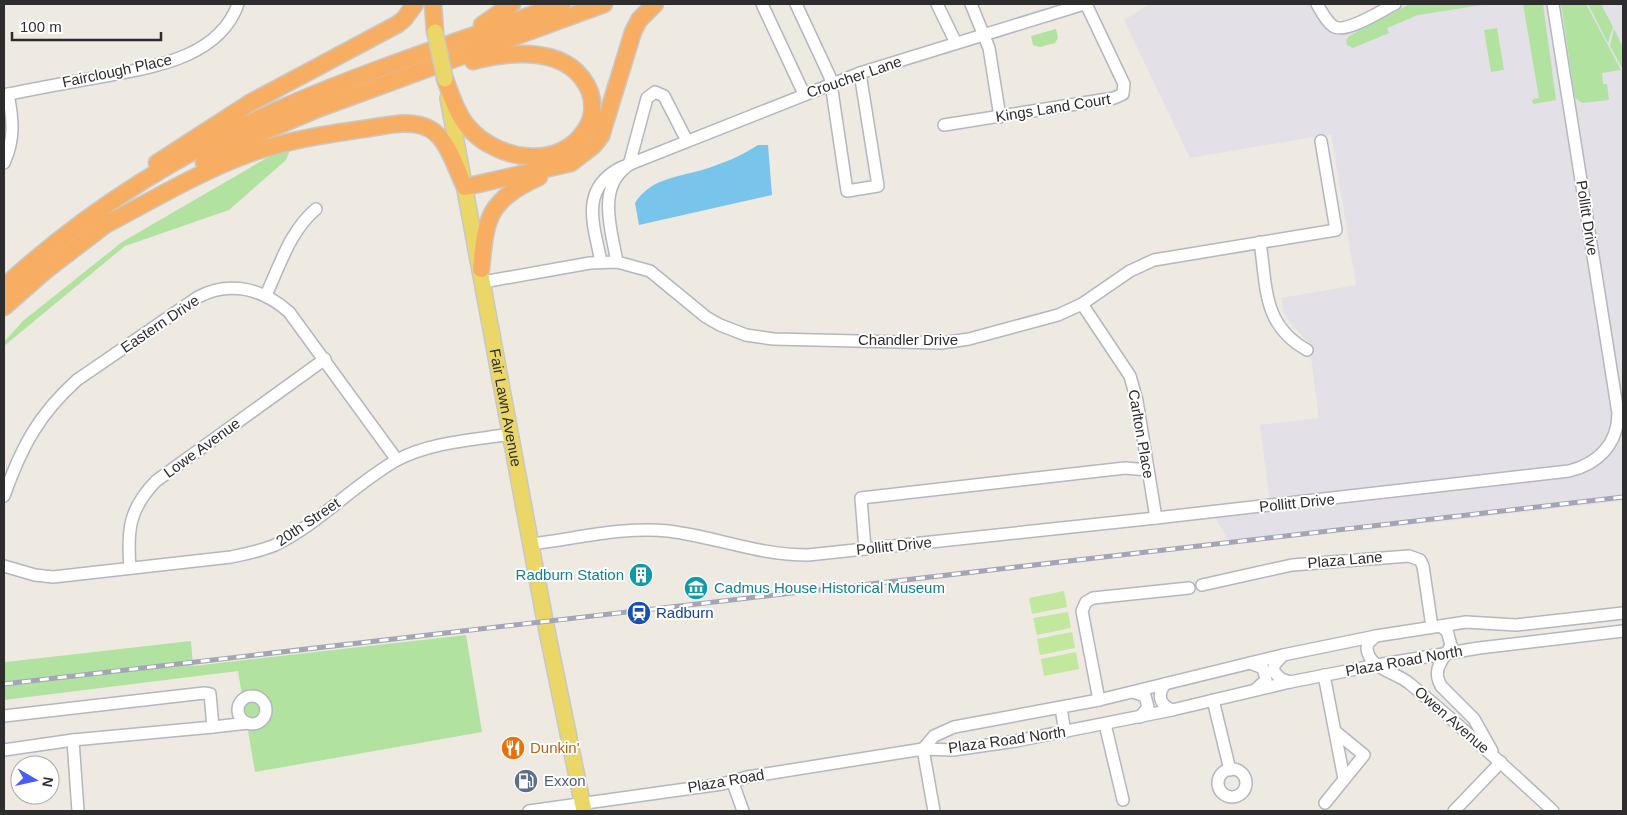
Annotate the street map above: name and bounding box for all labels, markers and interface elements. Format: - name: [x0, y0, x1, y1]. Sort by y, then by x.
- scale bar: [12, 10, 161, 42]
- text: 100 m: [20, 18, 62, 35]
- street label: Fairclough Place: [60, 51, 173, 90]
- street label: Croucher Lane: [804, 52, 904, 101]
- street label: Kings Land Court: [994, 90, 1112, 125]
- street label: Pollitt Drive: [1573, 179, 1602, 257]
- street label: Eastern Drive: [117, 291, 202, 356]
- street label: Chandler Drive: [858, 331, 958, 348]
- street label: Fair Lawn Avenue: [487, 347, 525, 468]
- street label: Carlton Place: [1125, 388, 1158, 480]
- street label: Lowe Avenue: [160, 414, 243, 481]
- street label: Pollitt Drive: [1258, 490, 1336, 515]
- street label: 20th Street: [273, 494, 344, 549]
- street label: Pollitt Drive: [855, 533, 933, 558]
- street label: Plaza Lane: [1307, 548, 1383, 571]
- building icon: Radburn Station: [628, 562, 654, 588]
- place label: Radburn Station: [516, 566, 624, 583]
- museum icon: Cadmus House Historical Museum: [683, 575, 709, 601]
- place label: Cadmus House Historical Museum: [714, 579, 945, 596]
- station icon: Radburn: [626, 600, 652, 626]
- place label: Radburn: [656, 604, 714, 621]
- street label: Plaza Road North: [1344, 642, 1464, 679]
- street label: Owen Avenue: [1412, 683, 1493, 757]
- street label: Plaza Road North: [947, 723, 1067, 756]
- restaurant icon: Dunkin': [500, 735, 526, 761]
- place label: Dunkin': [530, 739, 580, 756]
- north arrow: [10, 755, 60, 805]
- street label: Plaza Road: [686, 765, 766, 796]
- fuel station icon: Exxon: [513, 768, 539, 794]
- place label: Exxon: [544, 772, 586, 789]
- text: N: [39, 776, 57, 788]

